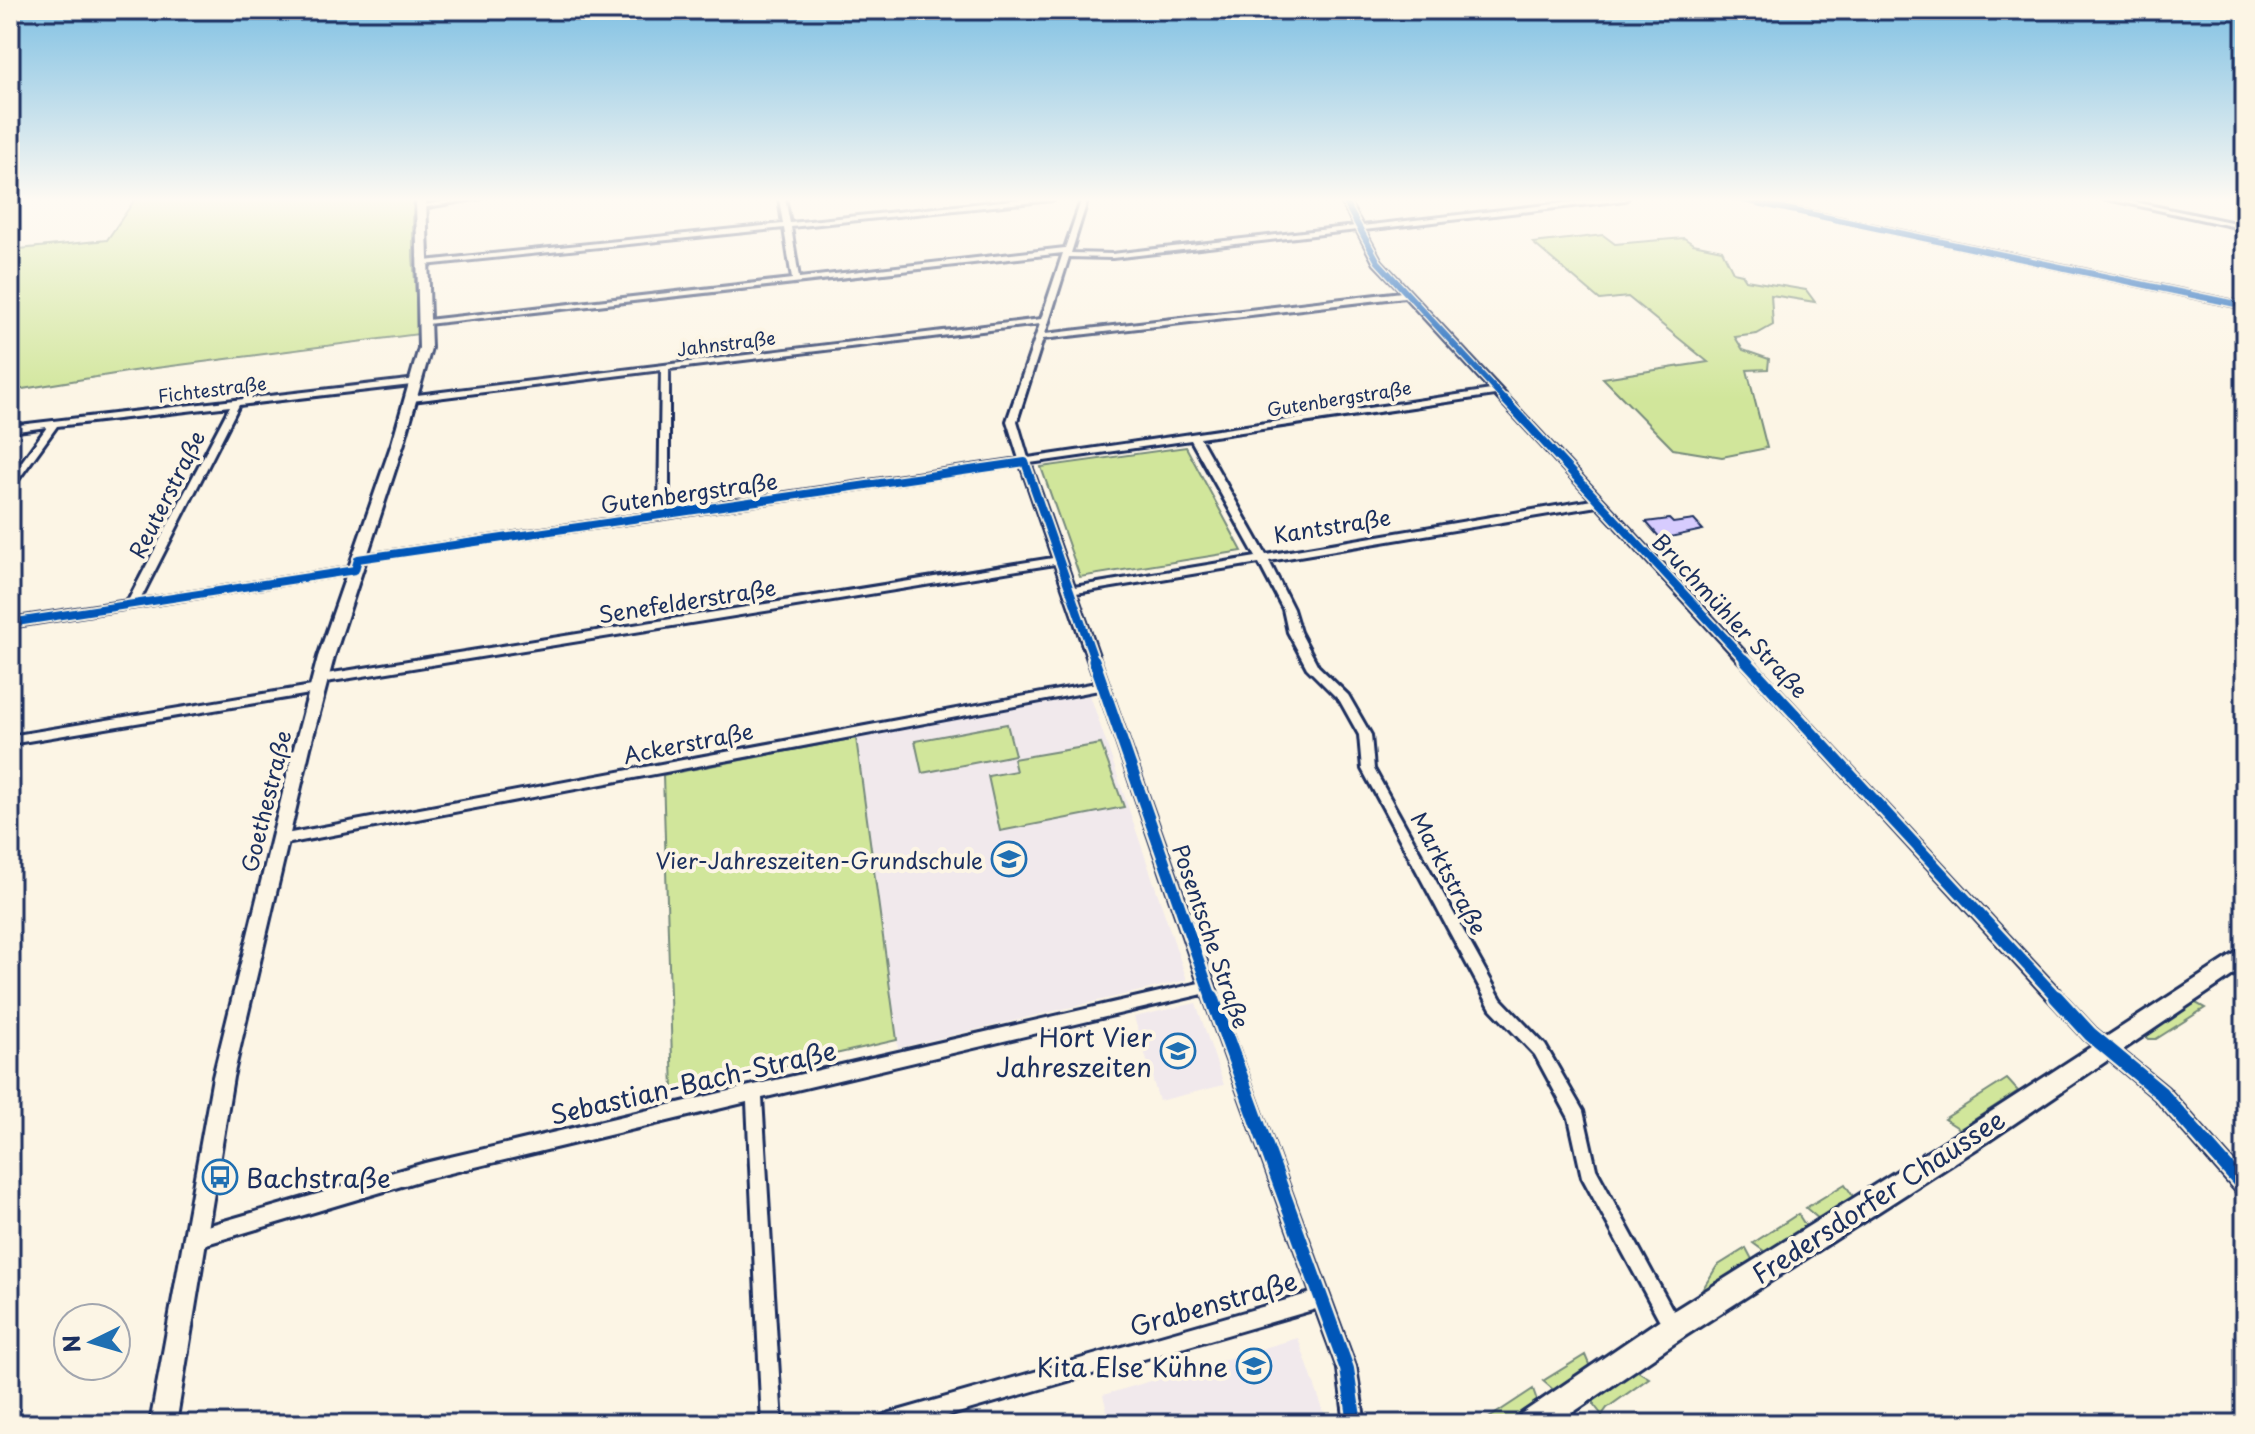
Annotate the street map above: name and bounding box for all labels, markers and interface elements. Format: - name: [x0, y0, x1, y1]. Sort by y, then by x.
- street label: Jahnstraße: [675, 324, 777, 362]
- street label: Fichtestraße: [156, 369, 268, 409]
- street label: Gutenbergstraße: [1265, 373, 1413, 423]
- street label: Reuterstraße: [120, 424, 212, 564]
- street label: Gutenbergstraße: [598, 463, 780, 521]
- street label: Kantstraße: [1271, 499, 1393, 551]
- street label: Bruchmühler Straße: [1645, 525, 1817, 705]
- street label: Senefelderstraße: [596, 570, 778, 630]
- street label: Ackerstraße: [620, 713, 756, 771]
- street label: Goethestraße: [231, 727, 299, 875]
- street label: Marktstraße: [1404, 806, 1496, 940]
- street label: Posentsche Straße: [1165, 839, 1259, 1033]
- school or university icon: Vier-Jahreszeiten-Grundschule: [990, 840, 1028, 878]
- place label: Vier-Jahreszeiten-Grundschule: [655, 843, 983, 876]
- place label: Hort Vier Jahreszeiten: [996, 1017, 1152, 1086]
- street label: Sebastian-Bach-Straße: [546, 1030, 840, 1134]
- school or university icon: Hort Vier Jahreszeiten: [1159, 1032, 1197, 1070]
- street label: Fredersdorfer Chaussee: [1744, 1099, 2012, 1293]
- bus stop icon: Bachstraße: [201, 1158, 239, 1196]
- place label: Bachstraße: [246, 1158, 391, 1197]
- street label: Grabenstraße: [1125, 1260, 1301, 1346]
- north arrow: [52, 1302, 132, 1382]
- text: N: [53, 1334, 88, 1354]
- place label: Kita Else Kühne: [1037, 1347, 1228, 1386]
- school or university icon: Kita Else Kühne: [1235, 1347, 1273, 1385]

